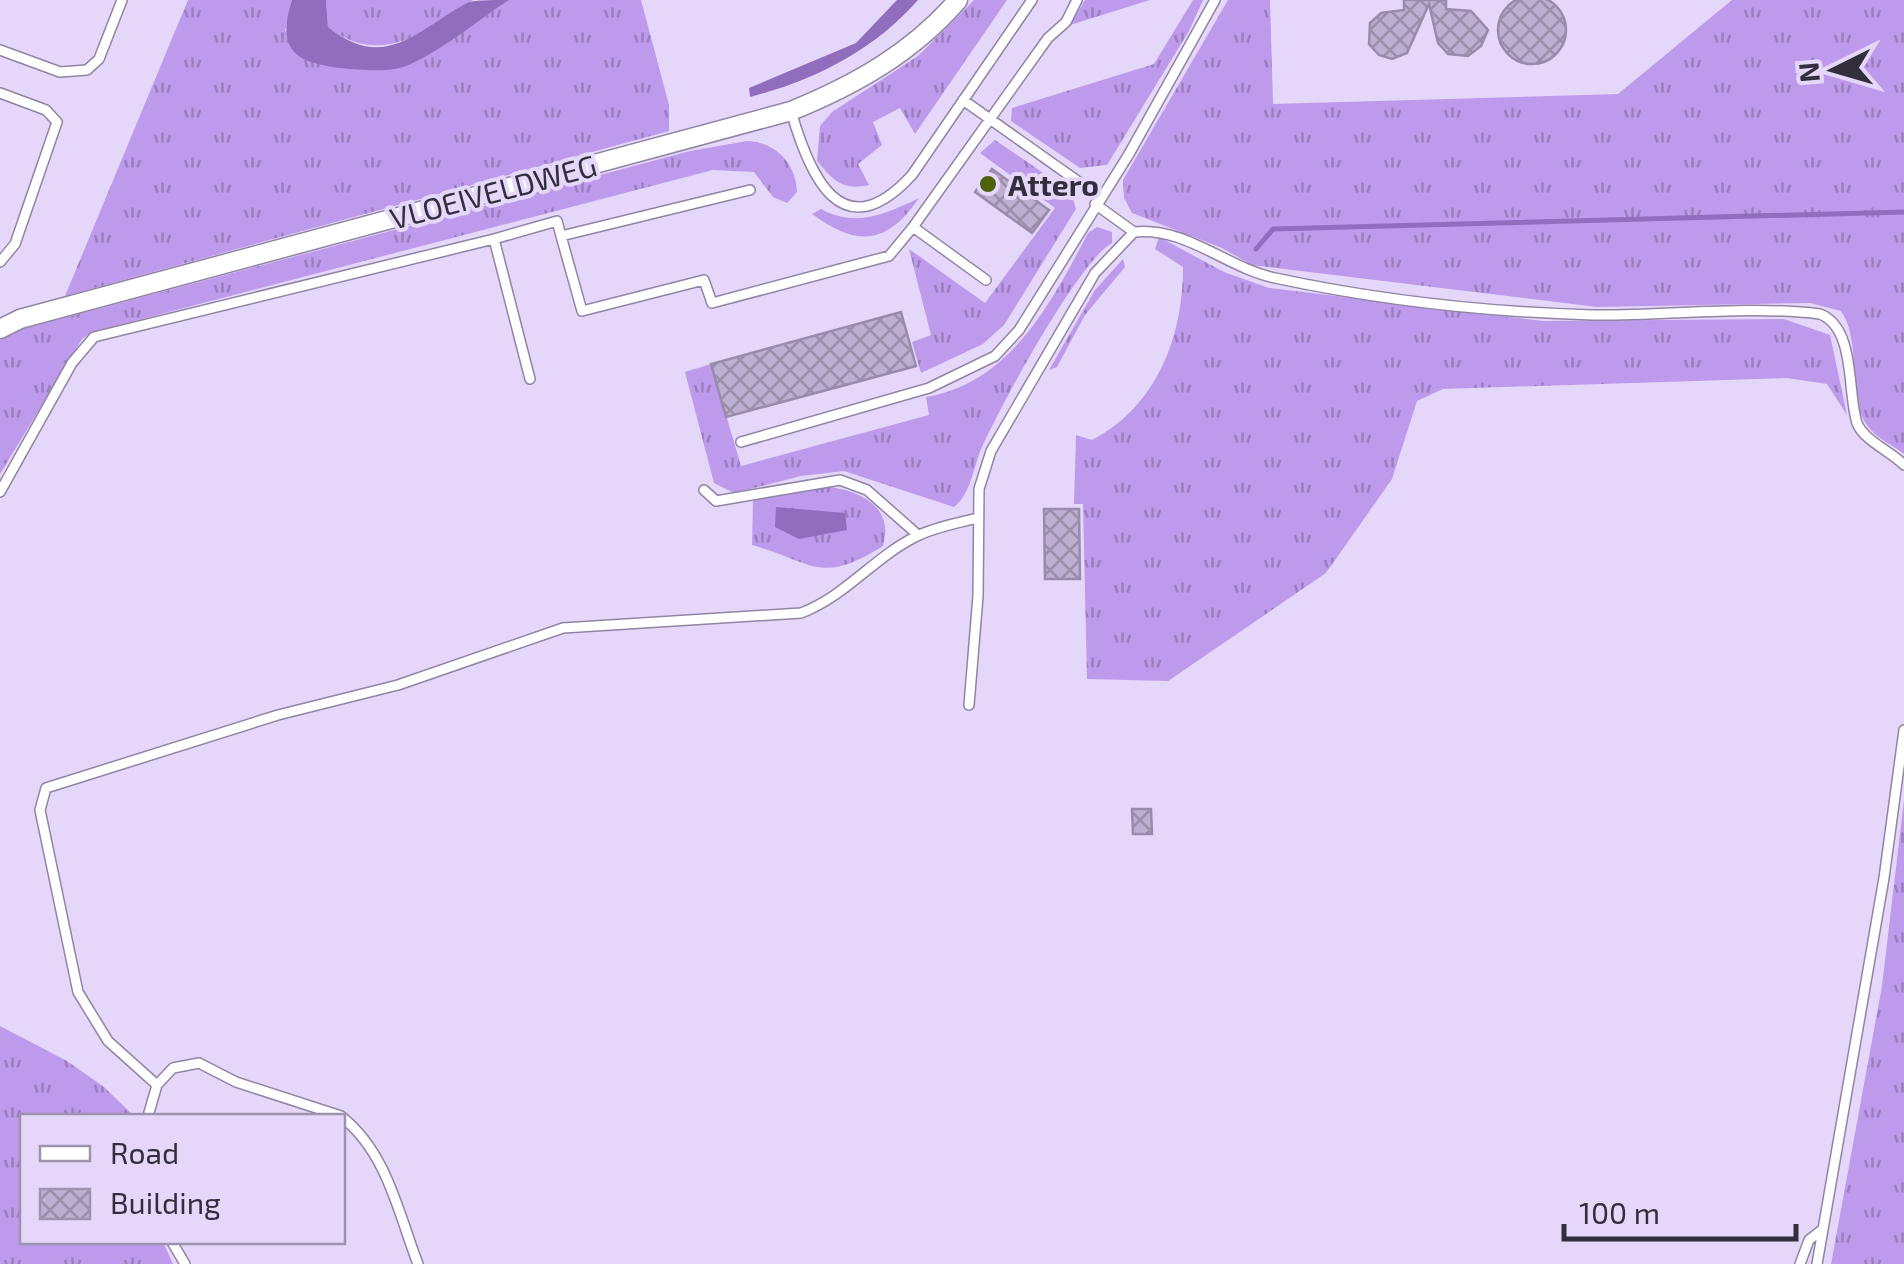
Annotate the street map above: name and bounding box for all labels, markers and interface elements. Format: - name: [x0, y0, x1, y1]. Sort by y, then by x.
- north arrow: [1784, 20, 1884, 120]
- text: N: [1790, 61, 1826, 84]
- street label: VLOEIVELDWEG: [386, 146, 600, 236]
- place label: Attero: [1008, 166, 1099, 202]
- marker: Attero: [977, 173, 999, 195]
- legend: [20, 1114, 345, 1244]
- text: Road: [110, 1134, 179, 1170]
- scale bar: [1564, 1179, 1796, 1241]
- text: Building: [110, 1184, 221, 1220]
- text: 100 m: [1579, 1194, 1660, 1230]

